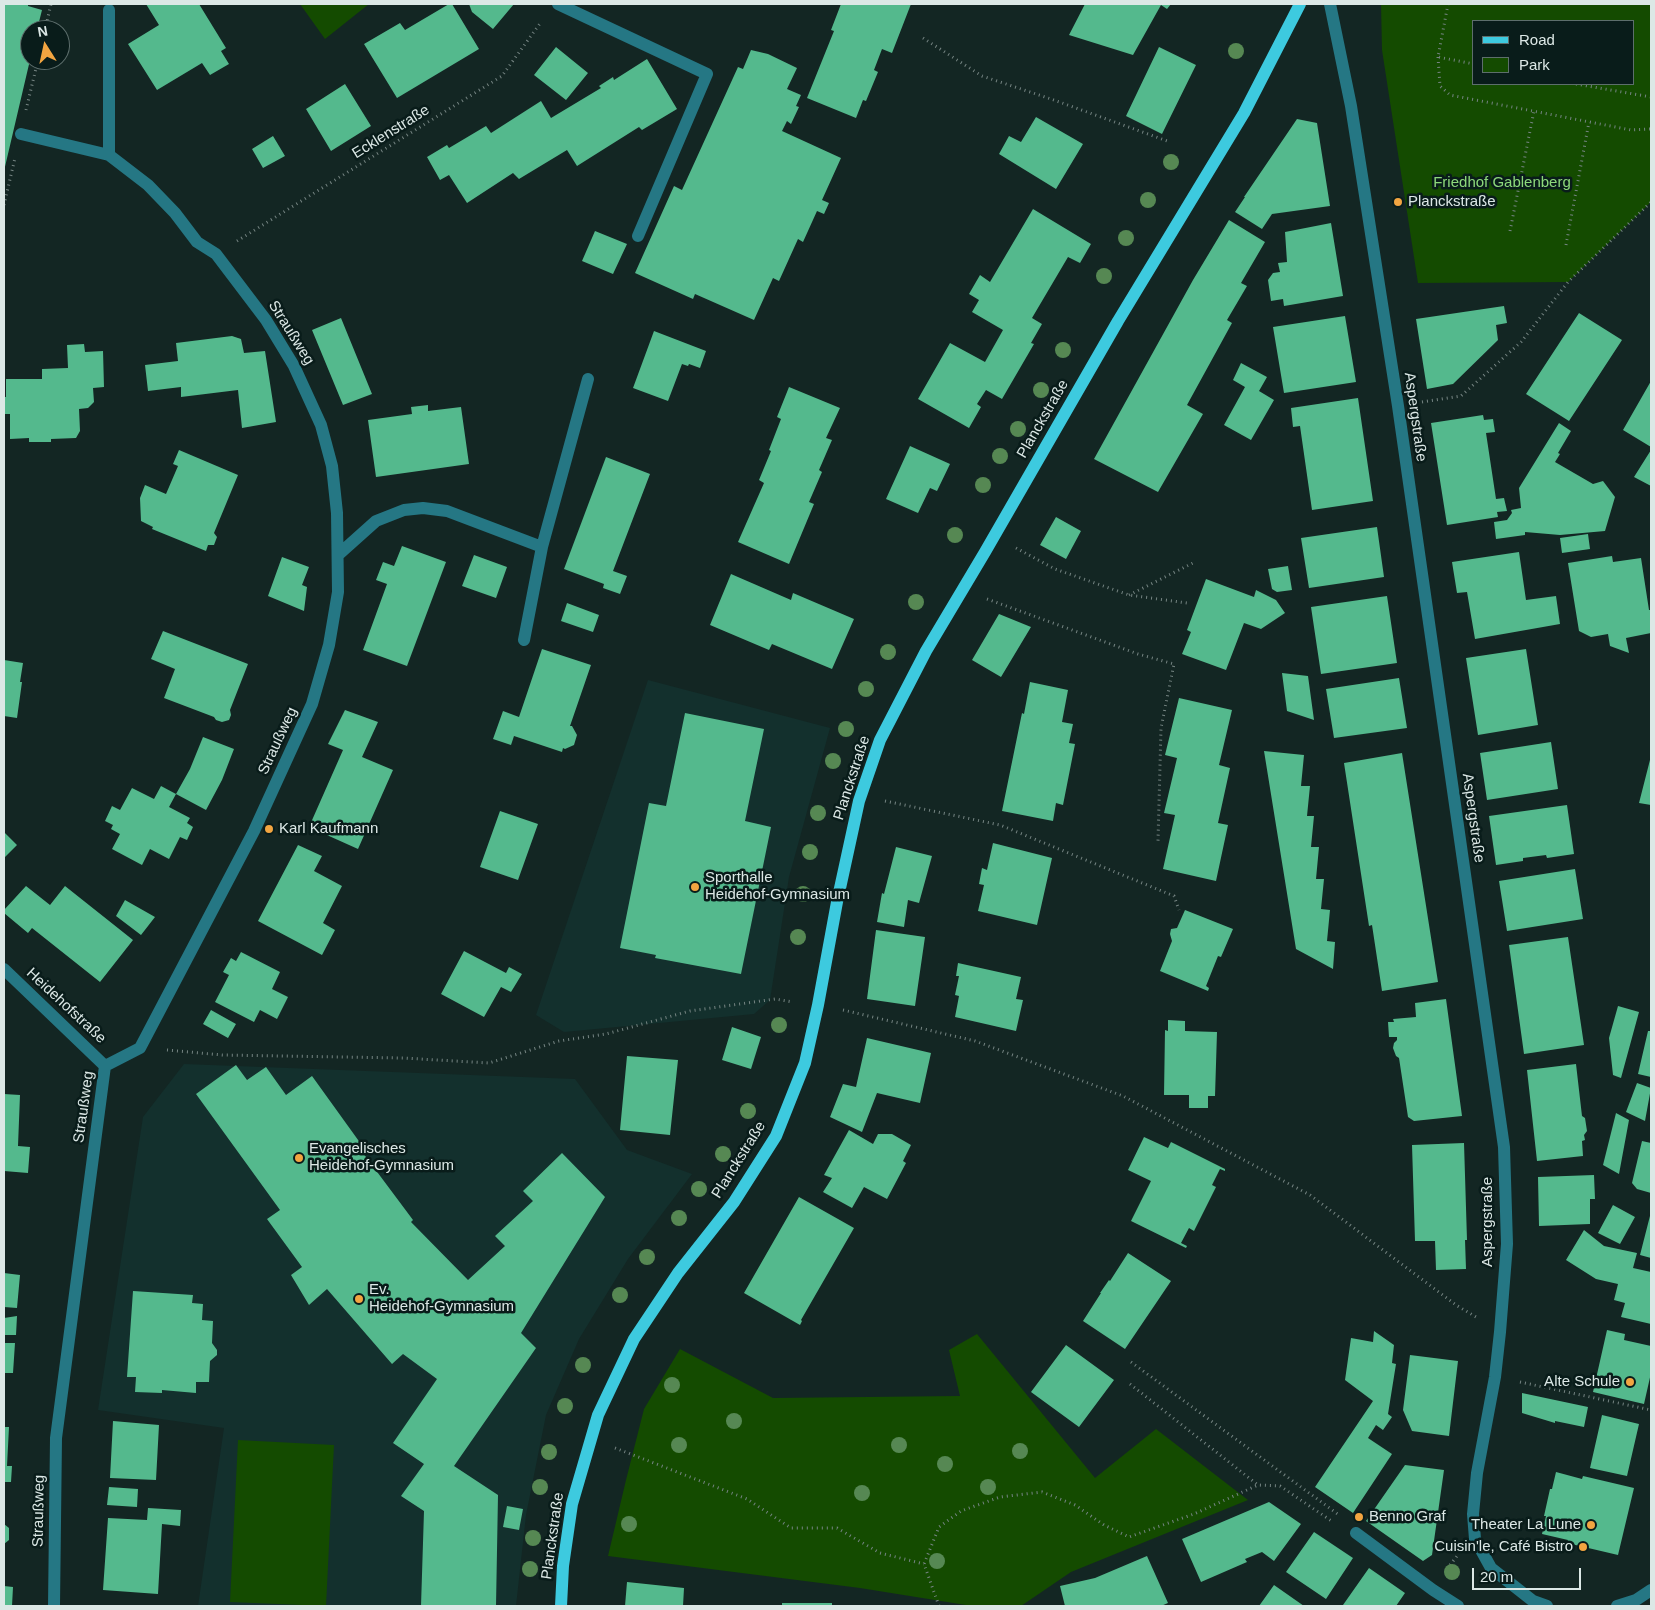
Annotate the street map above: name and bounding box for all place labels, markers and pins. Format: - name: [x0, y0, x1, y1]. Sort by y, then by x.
- place label: Planckstraße: [1408, 193, 1496, 211]
- marker: Planckstraße: [1392, 196, 1404, 208]
- place label: Karl Kaufmann: [279, 820, 378, 838]
- marker: Karl Kaufmann: [263, 823, 275, 835]
- place label: Sporthalle Heidehof-Gymnasium: [705, 869, 850, 904]
- marker: Sporthalle Heidehof-Gymnasium: [689, 881, 701, 893]
- place label: Evangelisches Heidehof-Gymnasium: [309, 1140, 454, 1175]
- marker: Evangelisches Heidehof-Gymnasium: [293, 1152, 305, 1164]
- place label: Ev. Heidehof-Gymnasium: [369, 1281, 514, 1316]
- marker: Ev. Heidehof-Gymnasium: [353, 1293, 365, 1305]
- place label: Alte Schule: [1544, 1373, 1620, 1391]
- marker: Alte Schule: [1624, 1376, 1636, 1388]
- place label: Benno Graf: [1369, 1508, 1446, 1526]
- marker: Benno Graf: [1353, 1511, 1365, 1523]
- place label: Theater La Lune: [1471, 1516, 1581, 1534]
- marker: Theater La Lune: [1585, 1519, 1597, 1531]
- place label: Cuisin'le, Café Bistro: [1434, 1538, 1573, 1556]
- marker: Cuisin'le, Café Bistro: [1577, 1541, 1589, 1553]

